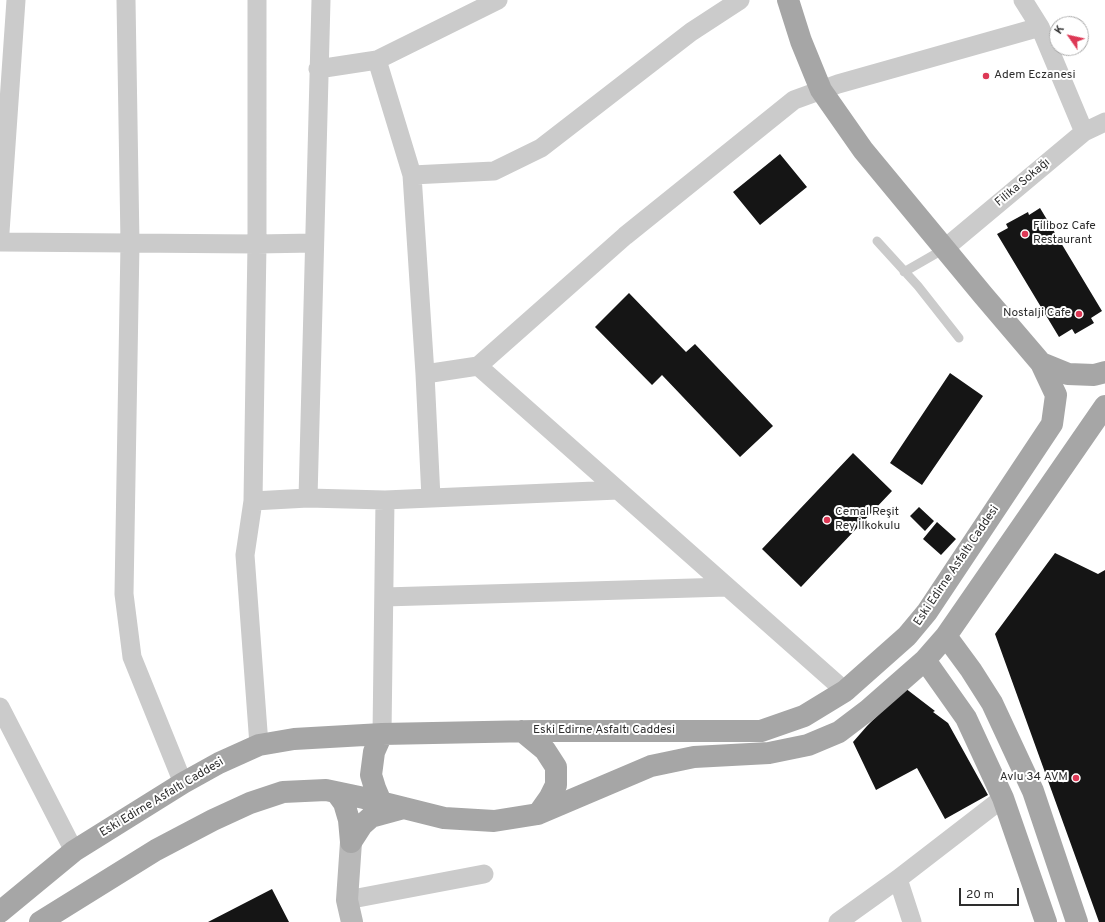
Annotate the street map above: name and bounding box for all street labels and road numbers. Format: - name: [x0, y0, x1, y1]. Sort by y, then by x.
- street label: Filika Sokağı: [993, 156, 1053, 210]
- street label: Eski Edirne Asfaltı Caddesi: [911, 503, 1003, 629]
- street label: Eski Edirne Asfaltı Caddesi: [533, 724, 675, 738]
- street label: Eski Edirne Asfaltı Caddesi: [97, 755, 227, 841]

